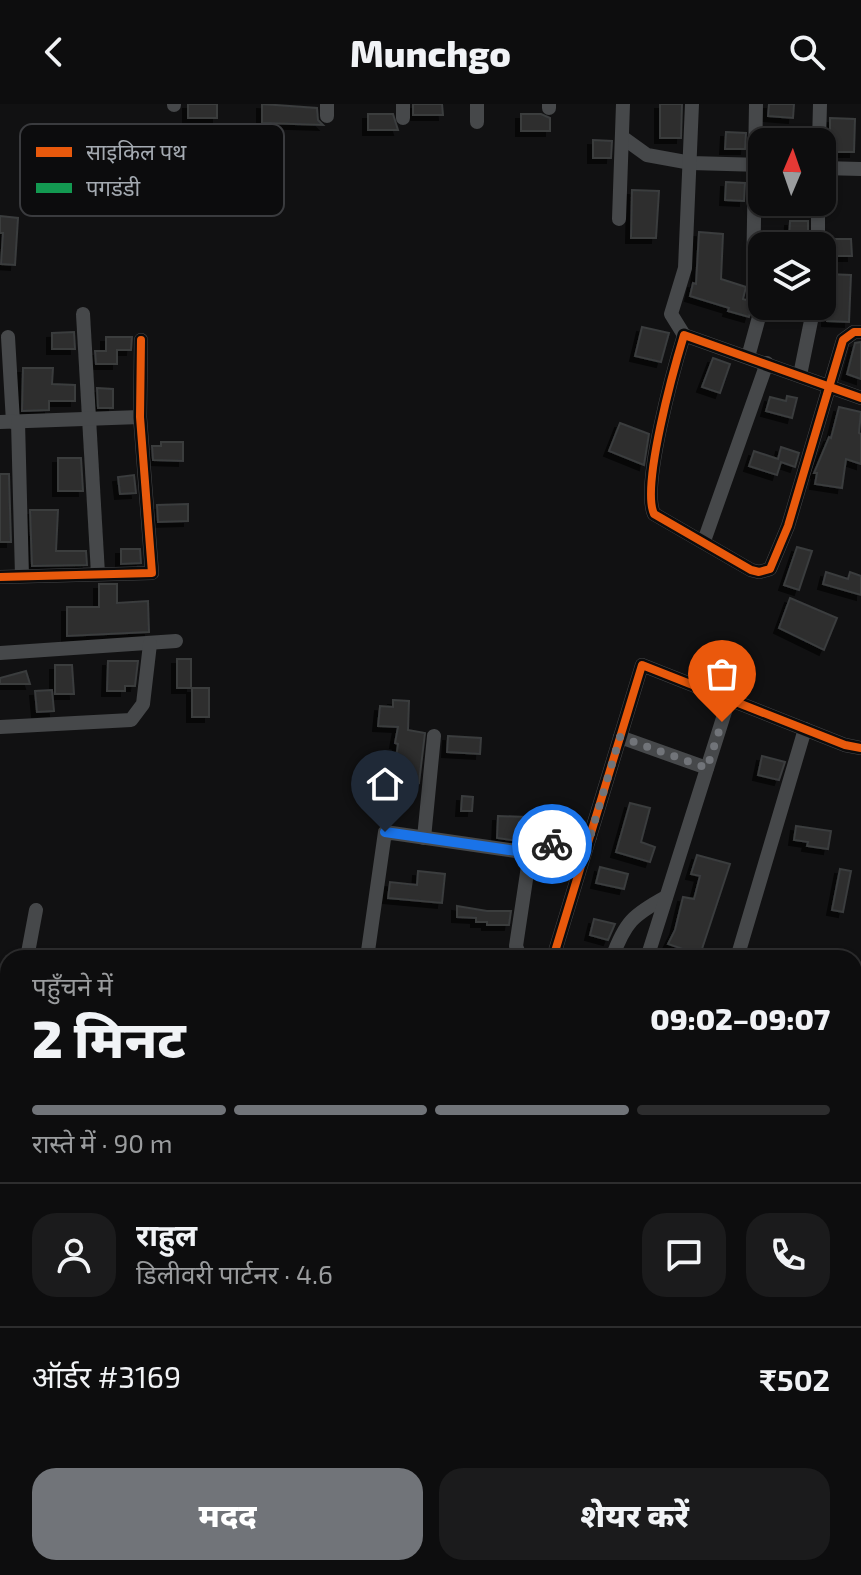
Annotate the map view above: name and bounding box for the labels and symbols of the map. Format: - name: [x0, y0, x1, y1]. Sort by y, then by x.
- legend: [20, 124, 284, 216]
- north arrow: [748, 128, 836, 216]
- text: साइकिल पथ: [86, 138, 187, 164]
- text: पगडंडी: [86, 174, 140, 200]
- pin: [688, 640, 756, 722]
- pin: [351, 750, 419, 832]
- courier: [512, 804, 592, 884]

